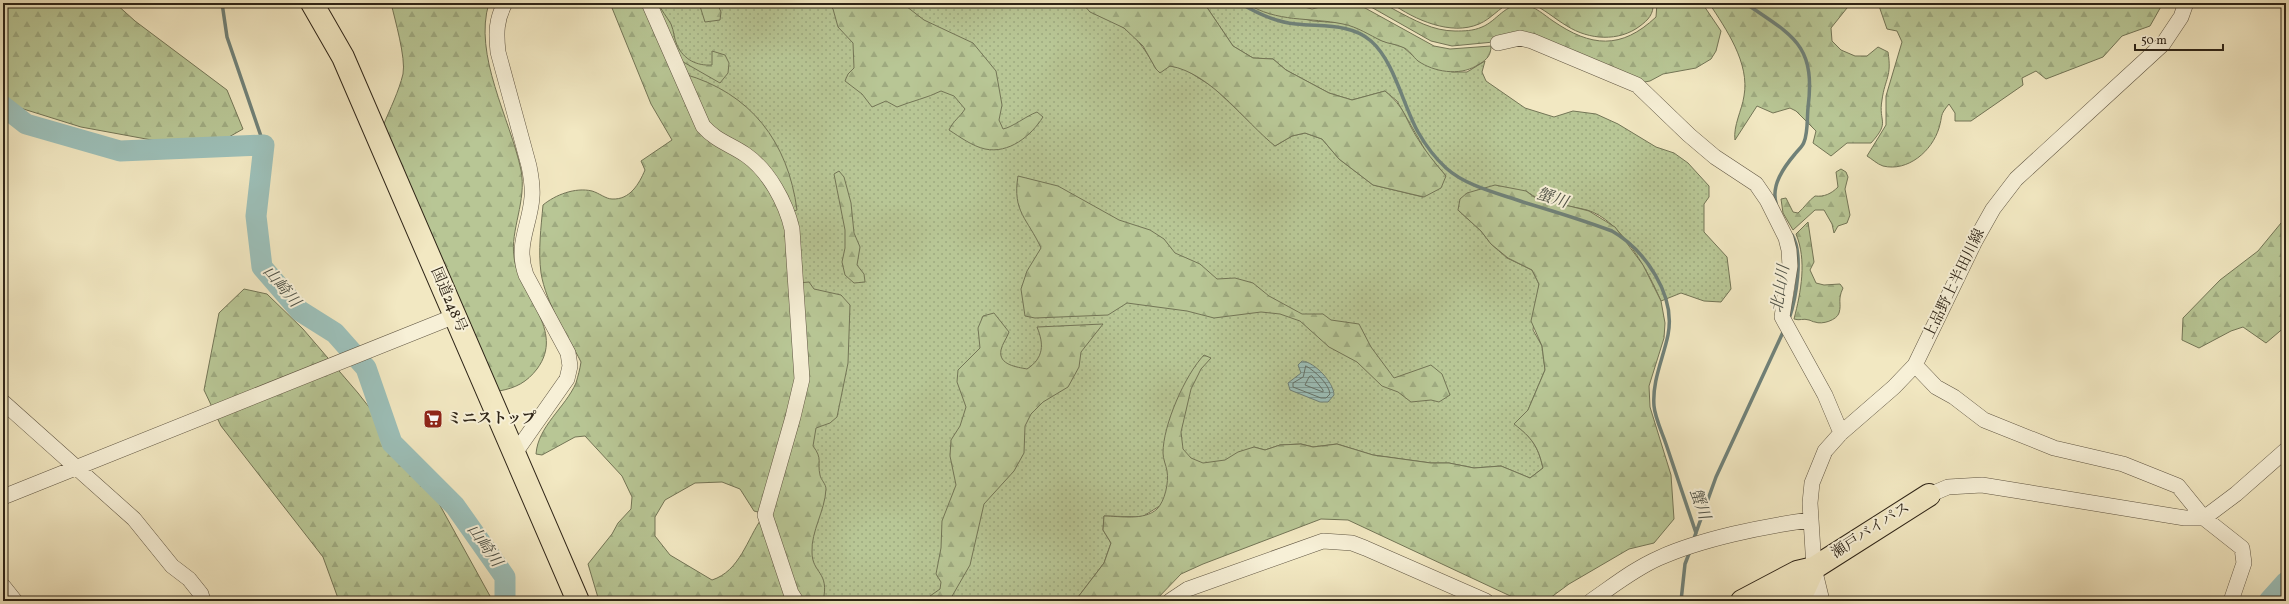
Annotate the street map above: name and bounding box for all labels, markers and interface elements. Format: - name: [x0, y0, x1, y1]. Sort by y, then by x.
- scale bar: [2135, 26, 2223, 52]
- text: 50 m: [2141, 33, 2167, 49]
- water label: 蟹川: [1533, 184, 1573, 215]
- street label: 上品野上半田川線: [1919, 225, 1991, 343]
- water label: 山崎川: [257, 262, 306, 314]
- water label: 北山川: [1766, 262, 1796, 314]
- street label: 国道248号: [425, 264, 471, 336]
- supermarket icon: ミニストップ: [422, 408, 444, 430]
- place label: ミニストップ: [447, 409, 537, 430]
- water label: 蟹川: [1683, 485, 1715, 525]
- street label: 瀬戸バイパス: [1828, 498, 1914, 564]
- water label: 山崎川: [461, 520, 508, 574]

